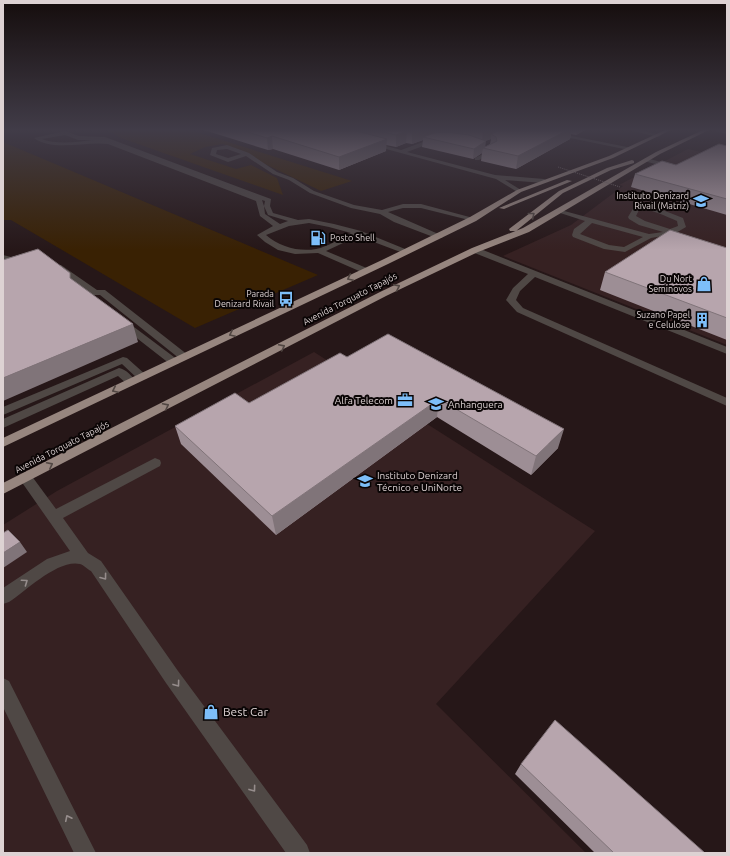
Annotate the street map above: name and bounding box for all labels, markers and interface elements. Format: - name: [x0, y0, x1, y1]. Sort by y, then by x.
- place label: Instituto Denizard Rivail (Matriz): [616, 191, 689, 211]
- school or university icon: Instituto Denizard Rivail (Matriz): [692, 192, 710, 210]
- one-way arrow: [528, 212, 535, 219]
- fuel station icon: Posto Shell: [309, 229, 327, 247]
- place label: Posto Shell: [330, 233, 375, 243]
- street label: Avenida Torquato Tapajós: [301, 271, 399, 327]
- one-way arrow: [346, 273, 354, 281]
- place label: Du Nort Seminovos: [648, 274, 692, 294]
- shop icon: Du Nort Seminovos: [695, 275, 713, 293]
- one-way arrow: [393, 285, 401, 292]
- place label: Parada Denizard Rivail: [215, 289, 275, 309]
- bus stop icon: Parada Denizard Rivail: [277, 290, 295, 308]
- place label: Suzano Papel e Celulose: [636, 310, 691, 330]
- building icon: Suzano Papel e Celulose: [693, 311, 711, 329]
- one-way arrow: [229, 329, 236, 337]
- one-way arrow: [277, 344, 285, 351]
- one-way arrow: [111, 385, 119, 393]
- office icon: Alfa Telecom: [396, 391, 414, 409]
- place label: Alfa Telecom: [335, 395, 393, 406]
- school or university icon: Anhanguera: [427, 395, 445, 413]
- place label: Anhanguera: [448, 399, 503, 410]
- one-way arrow: [162, 403, 169, 411]
- street label: Avenida Torquato Tapajós: [13, 419, 111, 475]
- one-way arrow: [46, 462, 53, 470]
- place label: Instituto Denizard Técnico e UniNorte: [377, 470, 462, 493]
- school or university icon: Instituto Denizard Técnico e UniNorte: [356, 472, 374, 490]
- one-way arrow: [99, 572, 106, 579]
- one-way arrow: [20, 580, 27, 587]
- one-way arrow: [172, 680, 180, 687]
- shop icon: Best Car: [202, 703, 220, 721]
- place label: Best Car: [223, 705, 268, 718]
- one-way arrow: [249, 785, 256, 792]
- one-way arrow: [65, 815, 73, 822]

